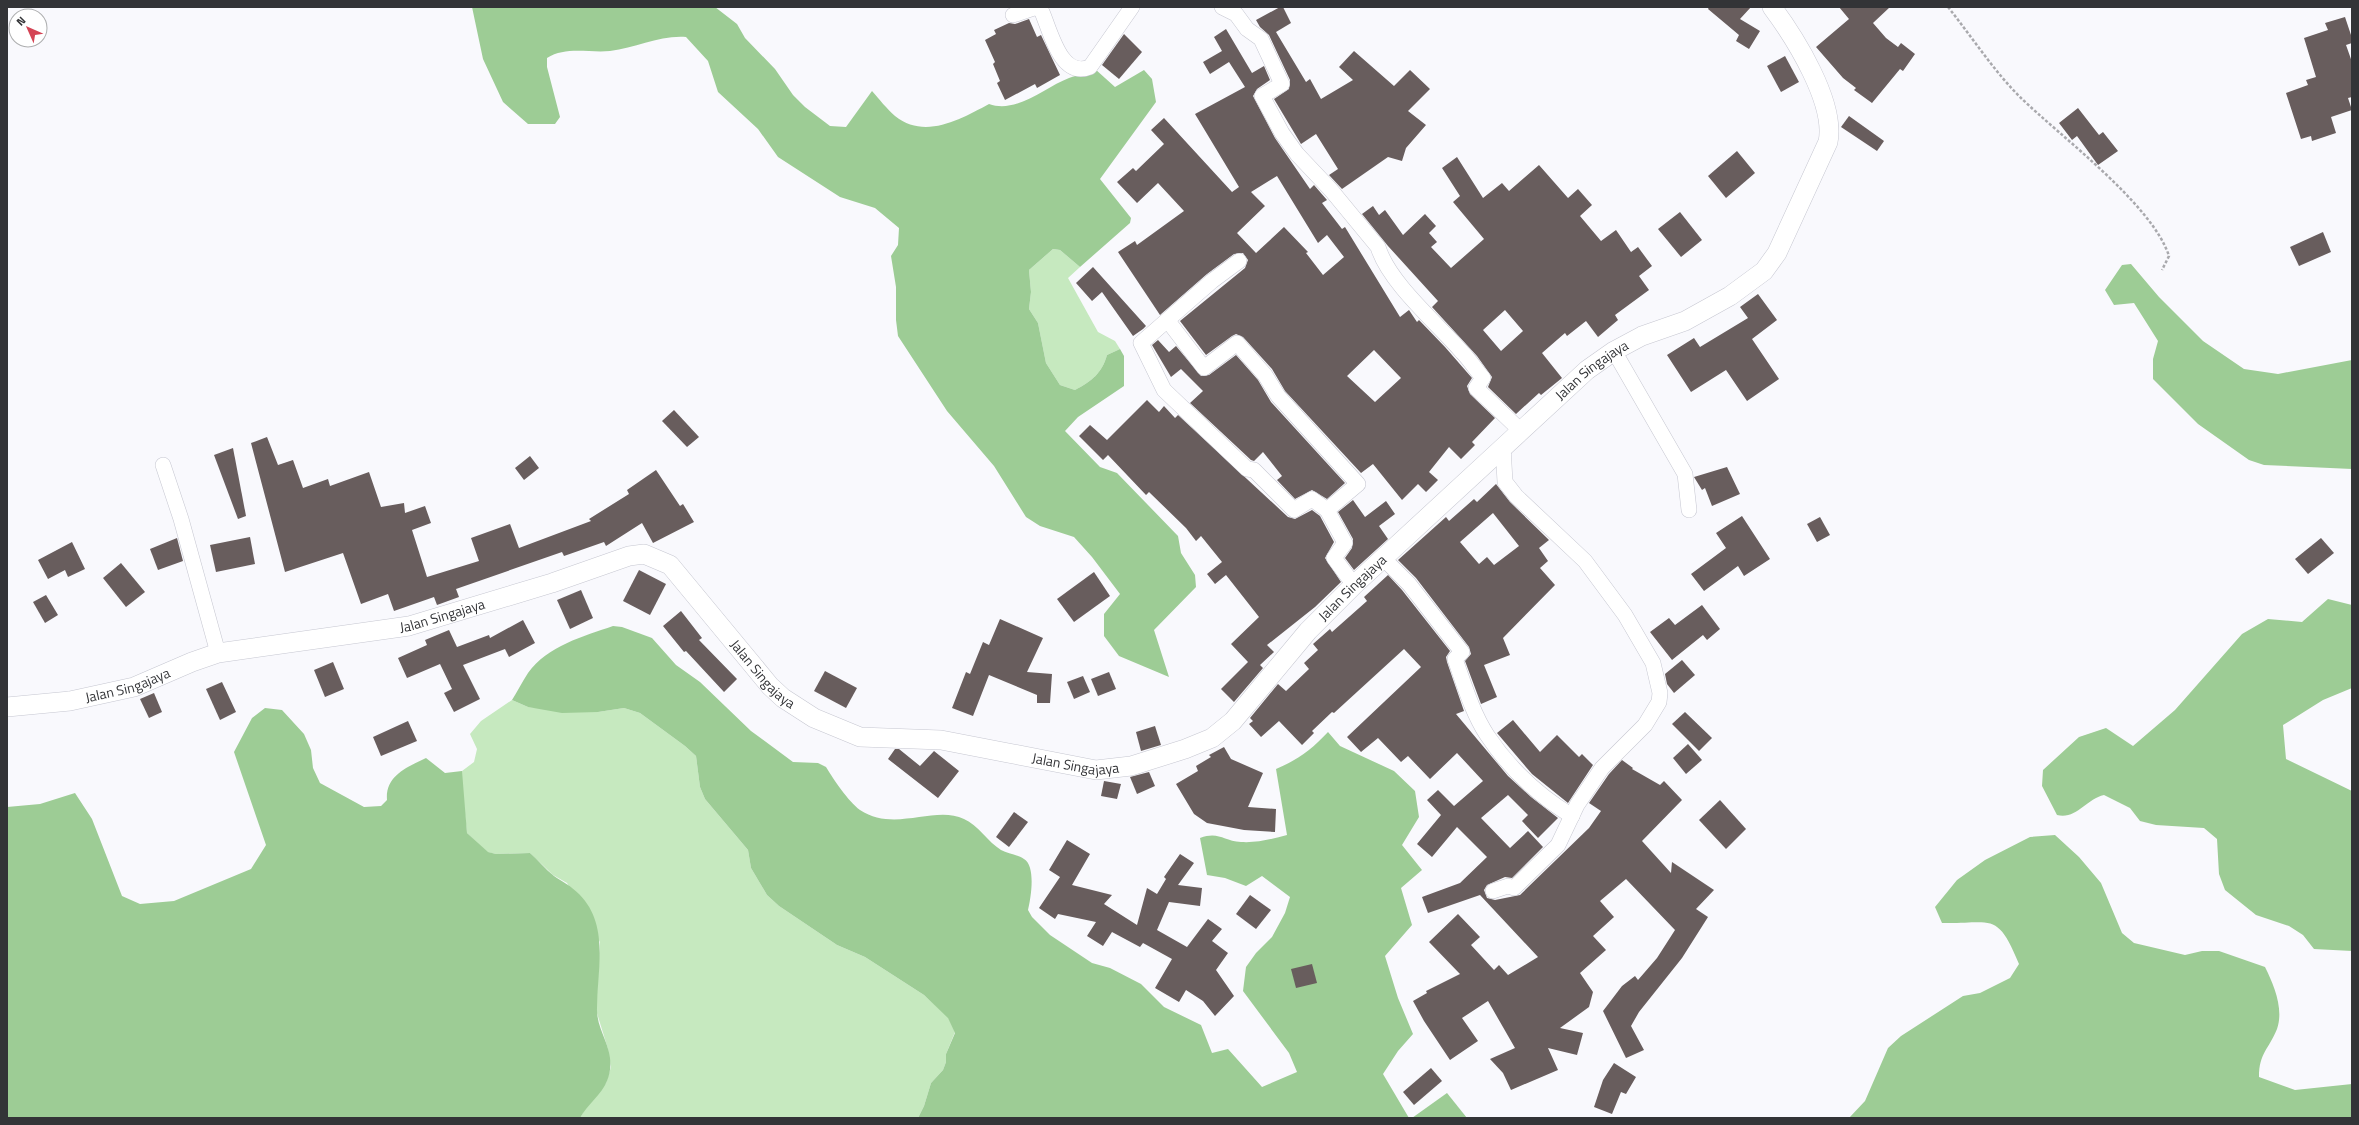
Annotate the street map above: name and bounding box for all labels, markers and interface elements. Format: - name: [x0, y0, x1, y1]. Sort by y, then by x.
- north arrow: [8, 8, 48, 48]
- text: N: [13, 13, 29, 29]
- street label: Jalan Singajaya: [1550, 334, 1632, 405]
- street label: Jalan Singajaya: [1313, 549, 1391, 625]
- street label: Jalan Singajaya: [398, 593, 487, 637]
- street label: Jalan Singajaya: [726, 635, 800, 713]
- street label: Jalan Singajaya: [83, 662, 173, 707]
- street label: Jalan Singajaya: [1030, 747, 1120, 780]

